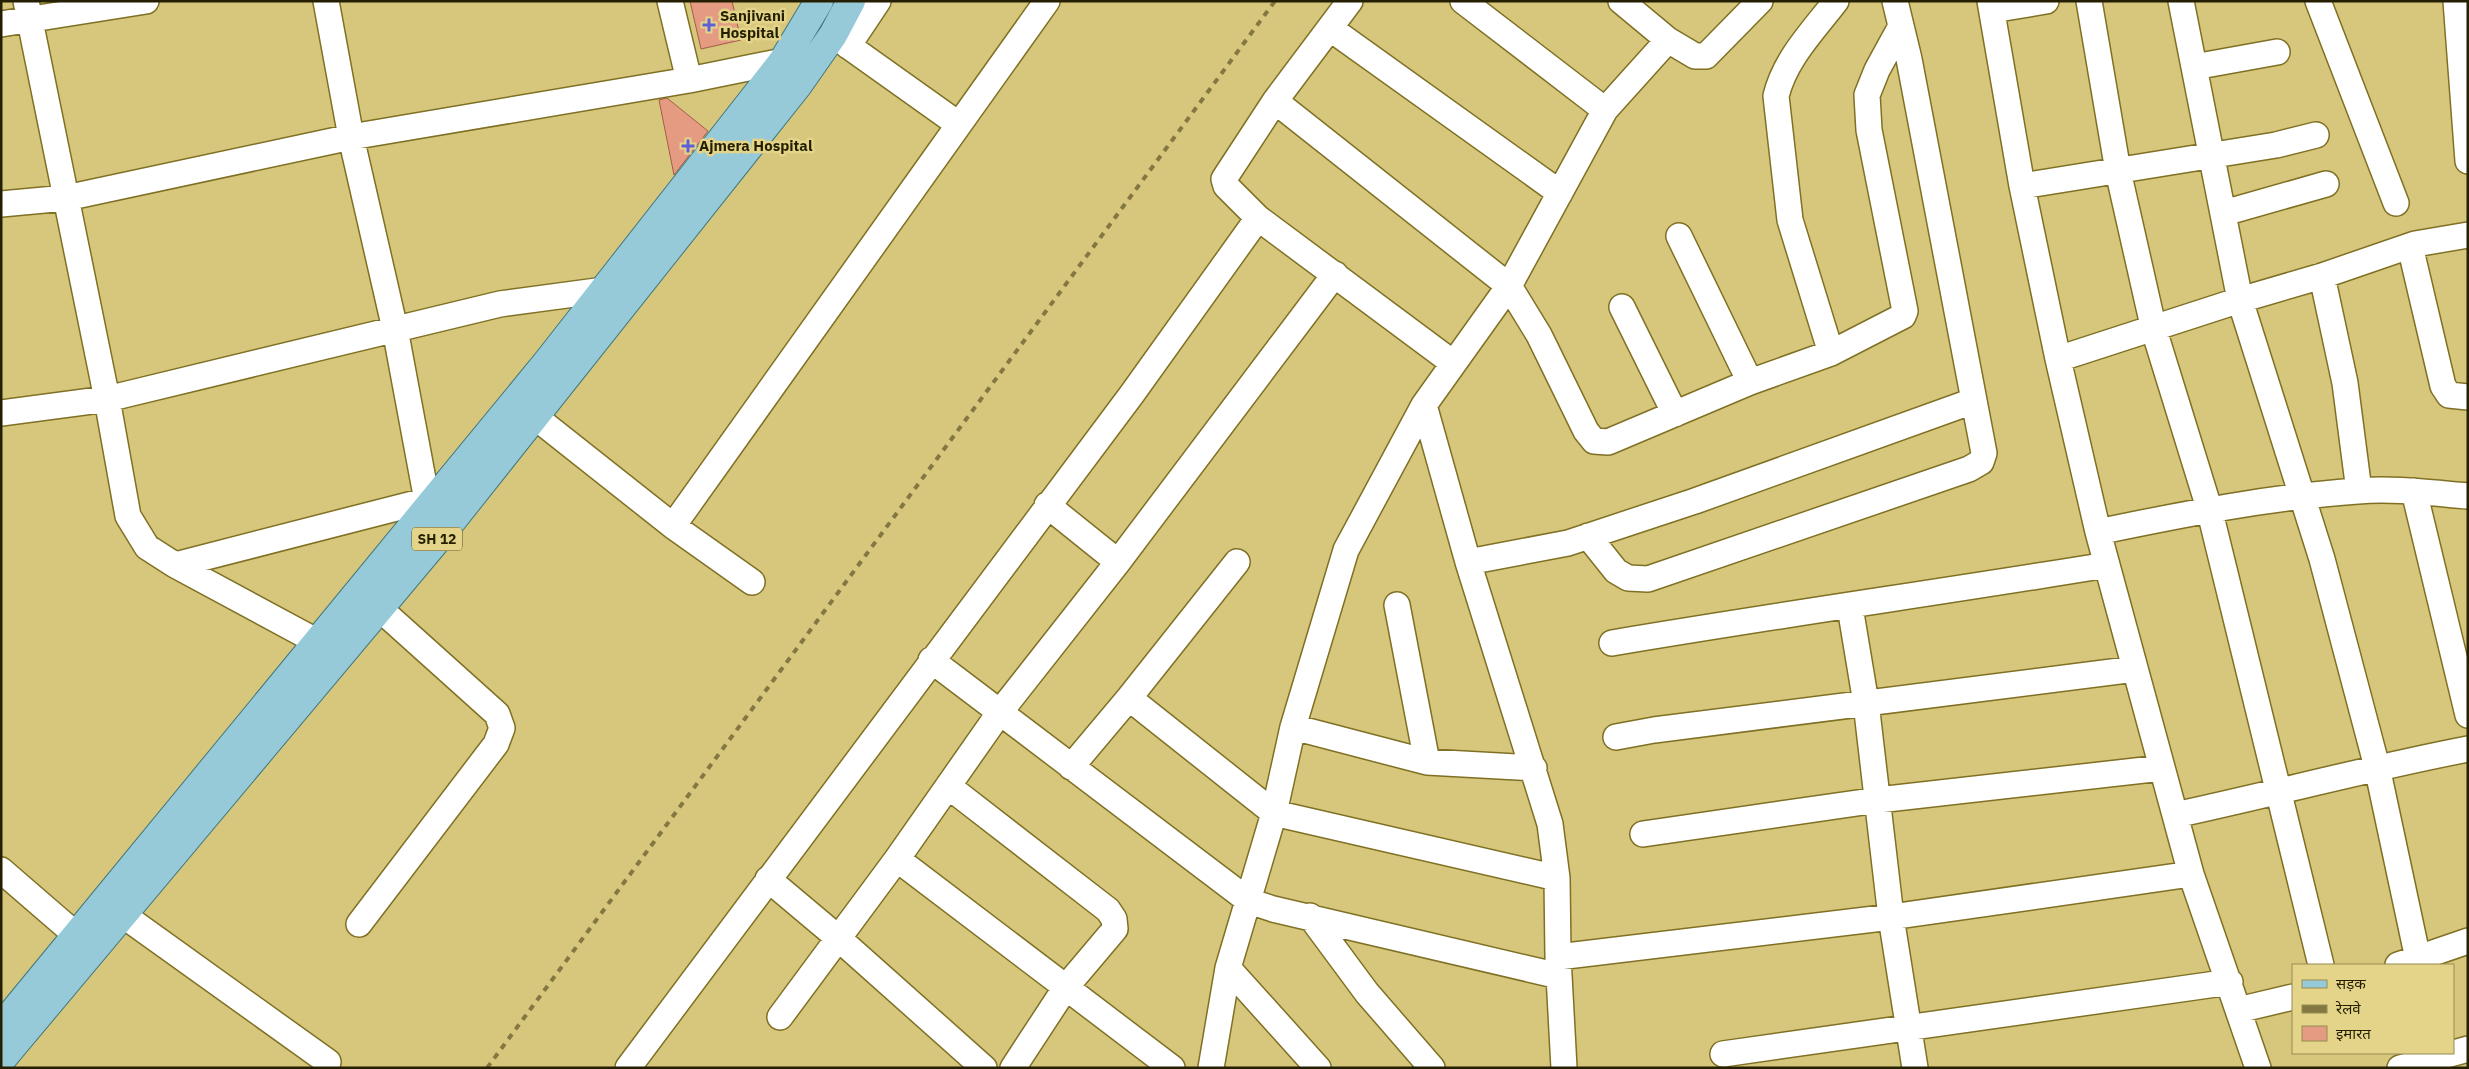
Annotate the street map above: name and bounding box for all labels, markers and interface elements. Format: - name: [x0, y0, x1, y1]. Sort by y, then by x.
- place label: Sanjivani Hospital: [720, 6, 785, 42]
- marker: Sanjivani Hospital: [702, 18, 716, 32]
- place label: Ajmera Hospital: [699, 136, 813, 155]
- marker: Ajmera Hospital: [681, 139, 695, 153]
- road number: SH 12: [412, 528, 462, 550]
- legend: [2292, 964, 2454, 1054]
- text: सड़क: [2336, 974, 2366, 993]
- text: रेलवे: [2335, 999, 2361, 1018]
- text: इमारत: [2336, 1024, 2371, 1043]

